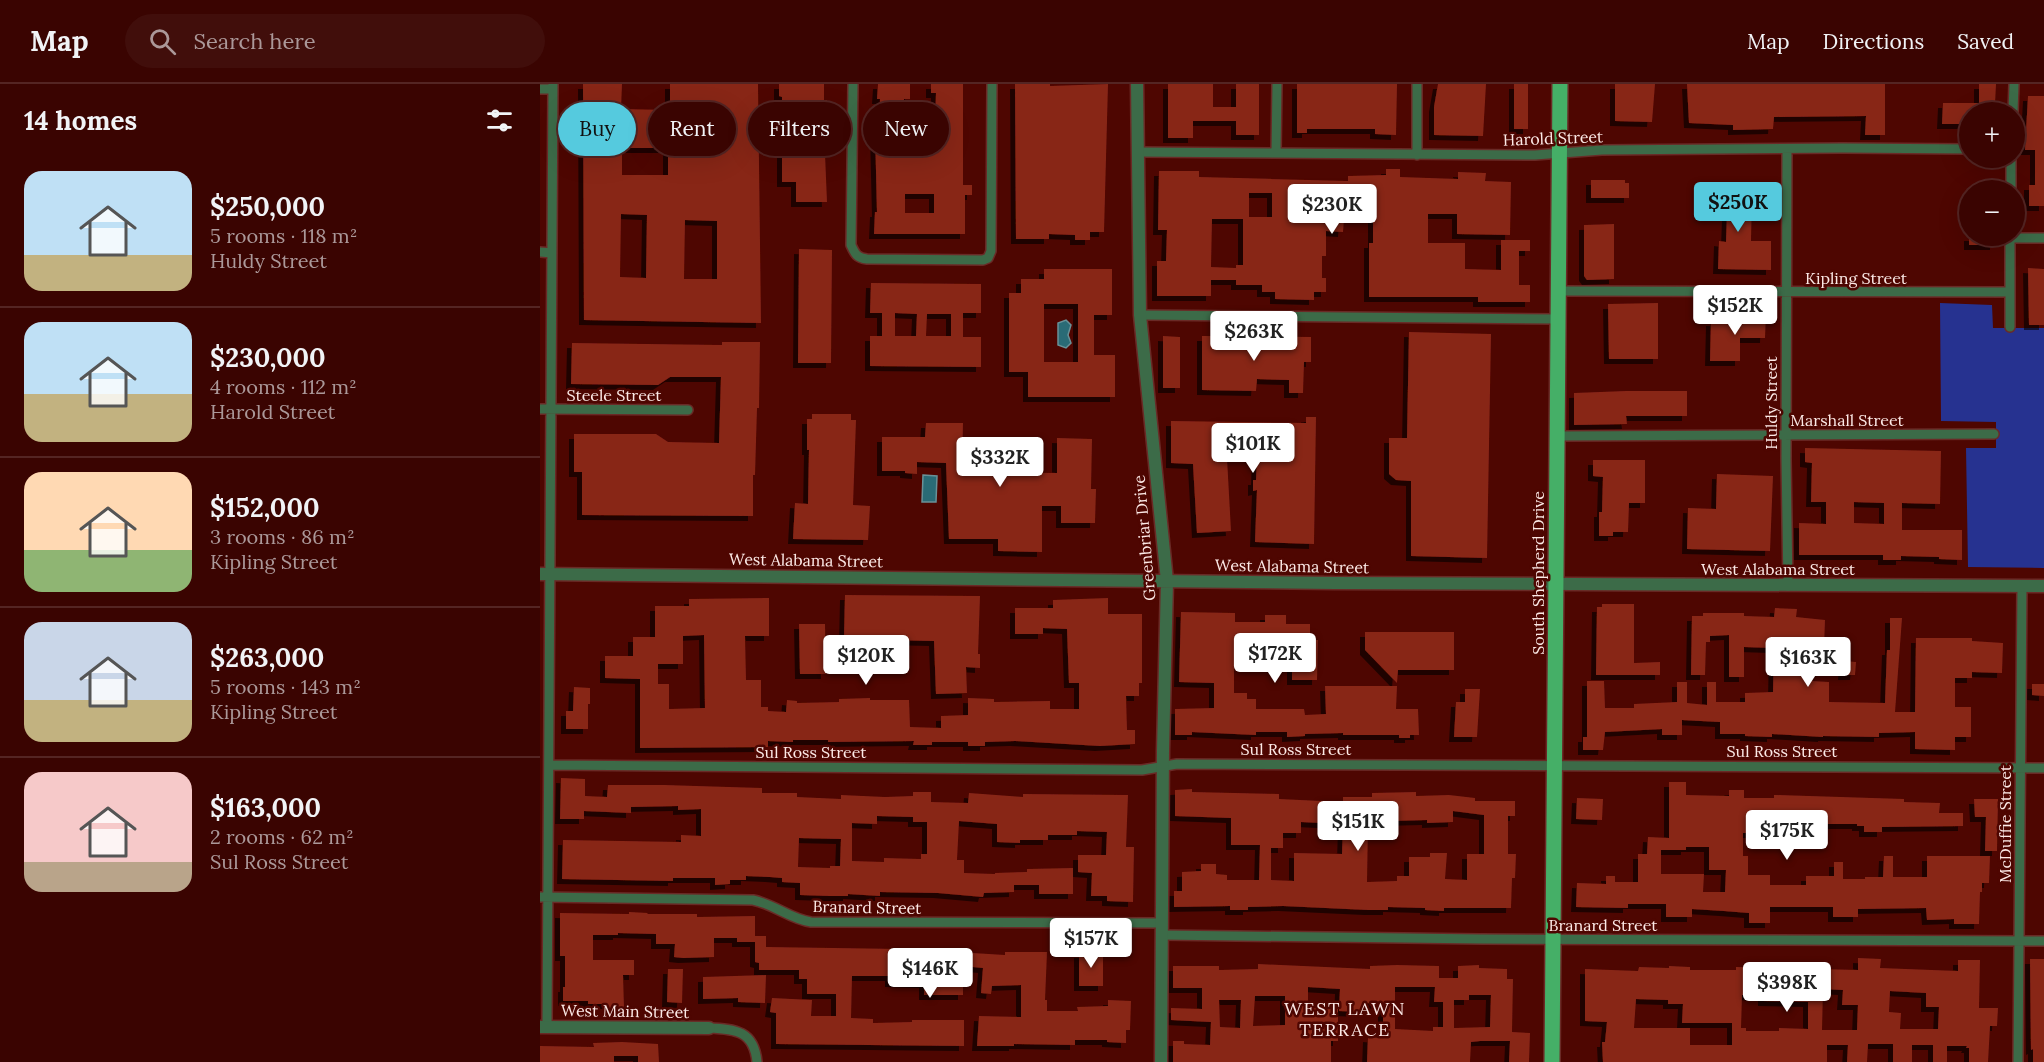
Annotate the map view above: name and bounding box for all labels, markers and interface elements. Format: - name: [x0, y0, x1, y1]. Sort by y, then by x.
- search box: [125, 14, 545, 68]
- text: Map: [30, 23, 89, 59]
- icon: search: [146, 25, 179, 58]
- text: Search here: [194, 27, 316, 55]
- text: Map: [1747, 28, 1790, 55]
- text: Directions: [1823, 28, 1924, 55]
- text: Saved: [1957, 28, 2014, 55]
- chip: Buy: [558, 102, 636, 156]
- chip: Rent: [648, 102, 736, 156]
- chip: Filters: [748, 102, 851, 156]
- chip: New: [863, 102, 949, 156]
- map controls: [1959, 102, 2025, 246]
- button: +: [1959, 102, 2025, 168]
- text: 14 homes: [24, 104, 137, 137]
- icon: filters: [483, 104, 516, 137]
- street label: Harold Street: [1503, 126, 1604, 150]
- button: −: [1959, 180, 2025, 246]
- pin: $250K: [1696, 182, 1780, 233]
- pin: $230K: [1290, 184, 1374, 235]
- text: $250K: [1708, 189, 1768, 214]
- text: $250,000: [210, 190, 325, 223]
- text: $230K: [1302, 191, 1362, 216]
- icon: home: [72, 195, 144, 267]
- text: 5 rooms · 118 m²: [210, 223, 357, 248]
- text: Huldy Street: [210, 248, 327, 273]
- street label: Kipling Street: [1805, 268, 1908, 288]
- pin: $152K: [1693, 285, 1777, 336]
- text: $152K: [1707, 292, 1763, 317]
- pin: $263K: [1212, 311, 1296, 362]
- text: $263K: [1224, 318, 1284, 343]
- text: $230,000: [210, 341, 326, 374]
- icon: home: [72, 346, 144, 418]
- street label: Huldy Street: [1761, 355, 1781, 450]
- text: 4 rooms · 112 m²: [210, 374, 357, 399]
- street label: Steele Street: [566, 385, 662, 405]
- text: Harold Street: [210, 399, 335, 424]
- street label: Marshall Street: [1790, 410, 1904, 430]
- pin: $101K: [1211, 423, 1295, 474]
- text: $101K: [1226, 430, 1280, 455]
- pin: $332K: [958, 437, 1042, 488]
- text: $332K: [970, 444, 1030, 469]
- street label: Greenbriar Drive: [1129, 474, 1159, 602]
- text: $152,000: [210, 491, 319, 524]
- street label: South Shepherd Drive: [1528, 491, 1548, 655]
- icon: home: [72, 496, 144, 568]
- text: 3 rooms · 86 m²: [210, 524, 355, 549]
- text: Kipling Street: [210, 549, 337, 574]
- street label: West Alabama Street: [729, 549, 884, 571]
- street label: West Alabama Street: [1215, 555, 1370, 577]
- street label: West Alabama Street: [1701, 559, 1856, 579]
- pin: $172K: [1233, 633, 1317, 684]
- pin: $120K: [824, 635, 908, 686]
- pin: $163K: [1766, 637, 1850, 688]
- text: $172K: [1248, 640, 1302, 665]
- text: $263,000: [210, 641, 324, 674]
- text: $120K: [837, 642, 895, 667]
- text: $163K: [1780, 644, 1836, 669]
- icon: home: [72, 646, 144, 718]
- text: 5 rooms · 143 m²: [210, 674, 361, 699]
- text: Kipling Street: [210, 699, 337, 724]
- street label: Sul Ross Street: [1241, 739, 1352, 759]
- street label: Sul Ross Street: [1727, 741, 1838, 761]
- street label: Sul Ross Street: [756, 742, 867, 762]
- street label: McDuffie Street: [1995, 764, 2015, 883]
- text: $163,000: [210, 791, 321, 824]
- icon: home: [72, 796, 144, 868]
- pin: $151K: [1316, 801, 1400, 852]
- text: $151K: [1331, 808, 1385, 833]
- pin: $175K: [1745, 810, 1829, 861]
- text: $175K: [1760, 817, 1814, 842]
- text: 2 rooms · 62 m²: [210, 824, 354, 849]
- text: Sul Ross Street: [210, 849, 348, 874]
- street label: Branard Street: [812, 896, 922, 918]
- street label: Branard Street: [1549, 915, 1658, 935]
- pin: $157K: [1049, 918, 1133, 969]
- text: $157K: [1064, 925, 1118, 950]
- pin: $146K: [888, 948, 972, 999]
- text: $146K: [902, 955, 958, 980]
- pin: $398K: [1745, 962, 1829, 1013]
- text: $398K: [1757, 969, 1817, 994]
- district label: WEST LAWN TERRACE: [1284, 997, 1406, 1041]
- street label: West Main Street: [561, 1000, 690, 1022]

